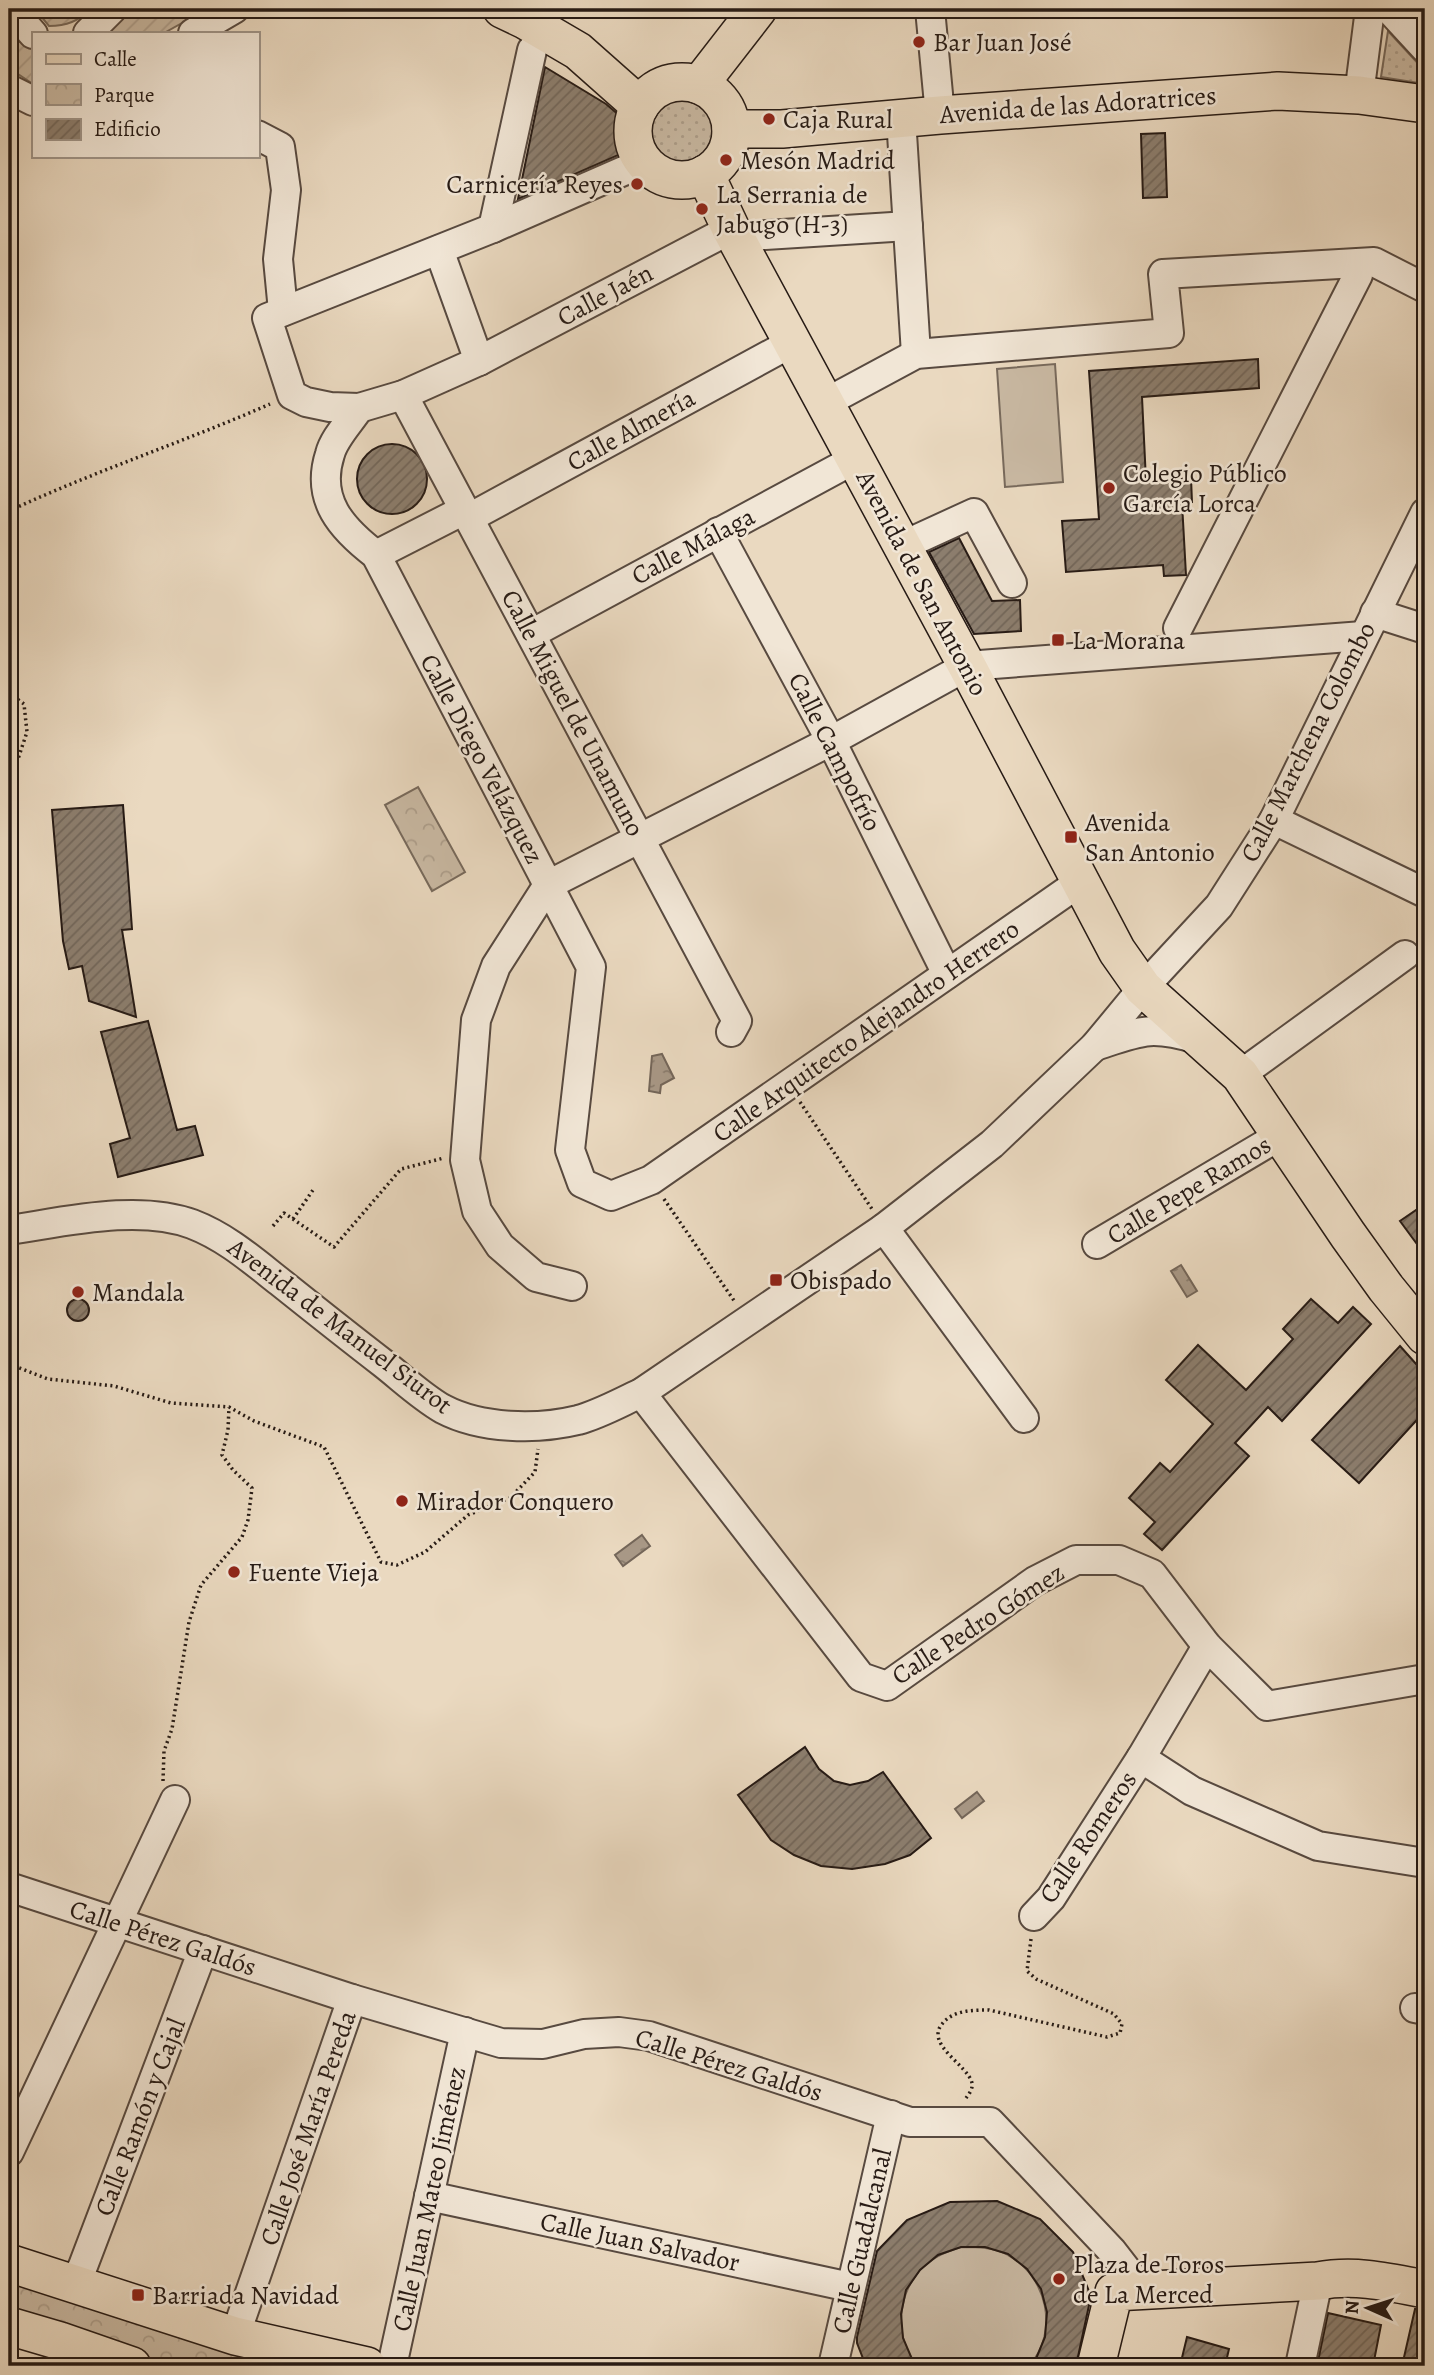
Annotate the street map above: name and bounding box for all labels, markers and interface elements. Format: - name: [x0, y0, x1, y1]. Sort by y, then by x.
- place label: Bar Juan José: [933, 25, 1072, 60]
- legend: [32, 32, 259, 158]
- marker: Bar Juan José: [911, 34, 927, 50]
- text: Calle: [94, 45, 137, 73]
- street label: Avenida de las Adoratrices: [938, 78, 1217, 132]
- text: Parque: [94, 81, 154, 109]
- place label: Caja Rural: [783, 102, 893, 137]
- marker: Caja Rural: [761, 111, 777, 127]
- text: Edificio: [94, 115, 161, 143]
- place label: Mesón Madrid: [740, 143, 895, 178]
- marker: Mesón Madrid: [718, 152, 734, 168]
- place label: Carnicería Reyes: [446, 167, 623, 202]
- marker: Carnicería Reyes: [629, 176, 645, 192]
- place label: La Serrania de Jabugo (H-3): [716, 177, 868, 242]
- marker: La Serrania de Jabugo (H-3): [694, 201, 710, 217]
- street label: Calle Jaén: [551, 255, 659, 335]
- street label: Calle Almería: [561, 380, 701, 480]
- place label: Colegio Público García Lorca: [1123, 456, 1287, 521]
- street label: Avenida de San Antonio: [847, 463, 996, 702]
- marker: Colegio Público García Lorca: [1101, 480, 1117, 496]
- street label: Calle Málaga: [625, 499, 761, 593]
- street label: Calle Miguel de Unamuno: [493, 584, 653, 842]
- street label: Calle Marchena Colombo: [1232, 616, 1384, 868]
- place label: La Morana: [1072, 623, 1185, 658]
- marker: La Morana: [1050, 632, 1066, 648]
- street label: Calle Diego Velázquez: [412, 648, 552, 870]
- street label: Calle Campofrío: [780, 667, 890, 837]
- place label: Avenida San Antonio: [1084, 805, 1215, 870]
- marker: Avenida San Antonio: [1063, 829, 1079, 845]
- street label: Calle Arquitecto Alejandro Herrero: [706, 911, 1026, 1151]
- street label: Calle Pepe Ramos: [1100, 1127, 1278, 1253]
- street label: Avenida de Manuel Siurot: [220, 1229, 460, 1422]
- place label: Obispado: [790, 1263, 892, 1298]
- marker: Obispado: [768, 1272, 784, 1288]
- place label: Mandala: [92, 1275, 185, 1310]
- marker: Mandala: [70, 1284, 86, 1300]
- place label: Mirador Conquero: [416, 1484, 614, 1519]
- marker: Mirador Conquero: [394, 1493, 410, 1509]
- place label: Fuente Vieja: [248, 1555, 379, 1590]
- street label: Calle Pedro Gómez: [885, 1555, 1071, 1693]
- marker: Fuente Vieja: [226, 1564, 242, 1580]
- street label: Calle Romeros: [1031, 1764, 1145, 1910]
- street label: Calle Pérez Galdós: [65, 1891, 261, 1985]
- street label: Calle José María Pereda: [251, 2006, 365, 2250]
- street label: Calle Ramón y Cajal: [86, 2013, 194, 2221]
- street label: Calle Pérez Galdós: [631, 2020, 827, 2110]
- street label: Calle Juan Mateo Jiménez: [384, 2063, 474, 2335]
- street label: Calle Guadalcanal: [824, 2145, 900, 2337]
- street label: Calle Juan Salvador: [537, 2204, 743, 2280]
- place label: Plaza de Toros de La Merced: [1073, 2247, 1224, 2312]
- marker: Plaza de Toros de La Merced: [1051, 2271, 1067, 2287]
- north arrow: [1332, 2274, 1402, 2344]
- place label: Barriada Navidad: [152, 2278, 339, 2313]
- marker: Barriada Navidad: [130, 2287, 146, 2303]
- text: N: [1339, 2299, 1365, 2315]

